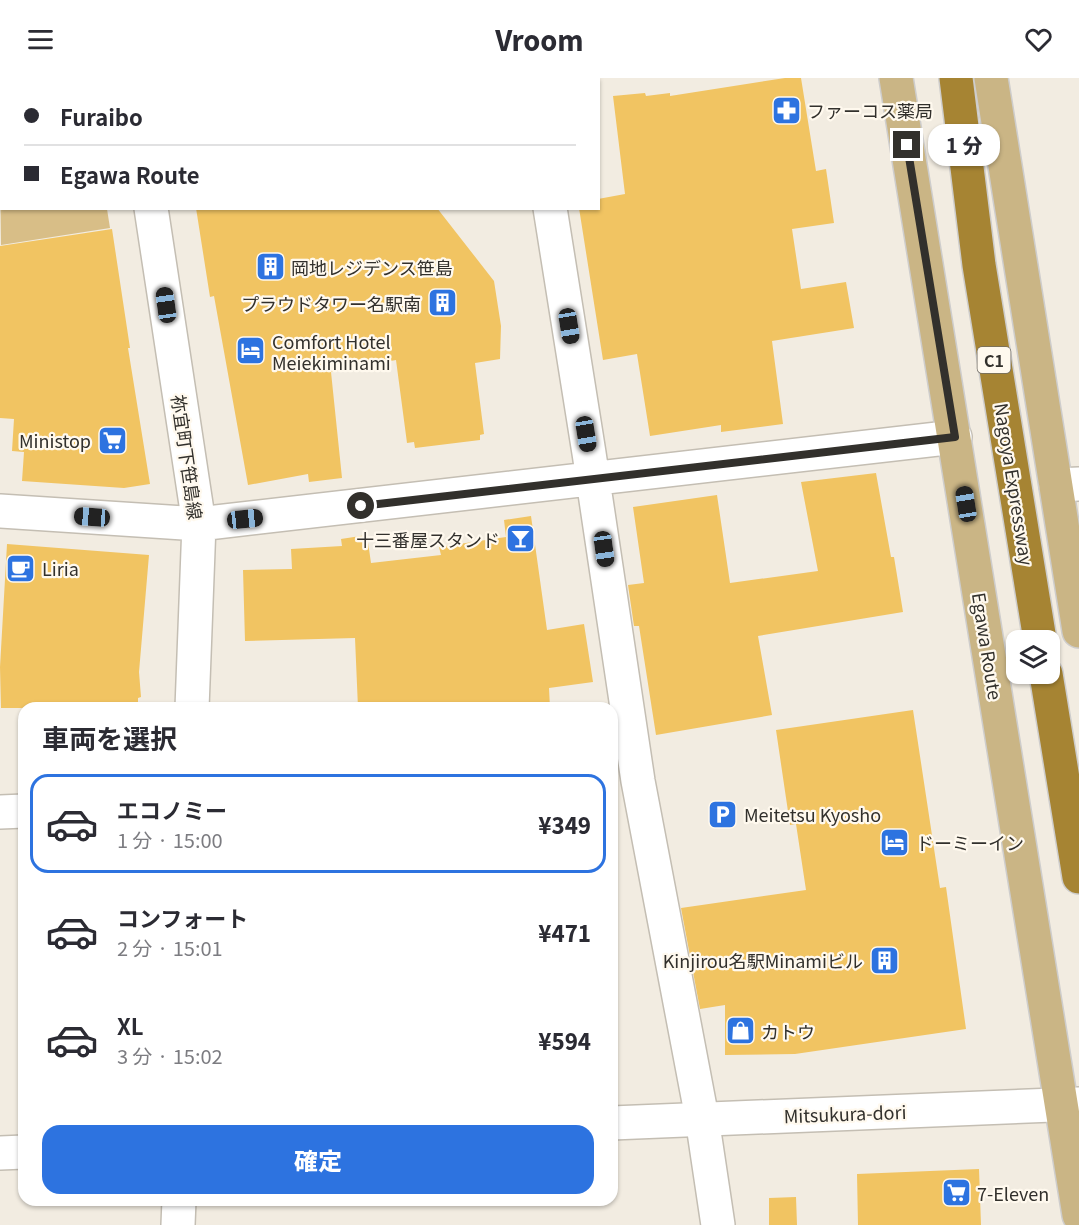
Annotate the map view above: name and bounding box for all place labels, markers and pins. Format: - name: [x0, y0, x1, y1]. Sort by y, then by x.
- pharmacy icon: ファーコス薬局: [770, 94, 802, 126]
- place label: ファーコス薬局: [807, 97, 933, 123]
- building icon: 岡地レジデンス笹島: [254, 251, 286, 283]
- place label: 岡地レジデンス笹島: [291, 254, 453, 280]
- building icon: プラウドタワー名駅南: [426, 287, 458, 319]
- place label: プラウドタワー名駅南: [241, 290, 421, 316]
- place label: Comfort Hotel Meiekiminami: [272, 328, 391, 375]
- hotel icon: Comfort Hotel Meiekiminami: [235, 335, 267, 367]
- supermarket icon: Ministop: [96, 424, 128, 456]
- place label: Ministop: [19, 427, 91, 453]
- bar icon: 十三番屋スタンド: [505, 523, 537, 555]
- place label: 十三番屋スタンド: [356, 526, 500, 552]
- cafe icon: Liria: [5, 552, 37, 584]
- place label: Liria: [42, 555, 79, 581]
- parking icon: Meitetsu Kyosho: [707, 798, 739, 830]
- place label: Meitetsu Kyosho: [744, 801, 881, 827]
- hotel icon: ドーミーイン: [879, 826, 911, 858]
- place label: ドーミーイン: [916, 829, 1024, 855]
- building icon: Kinjirou名駅Minamiビル: [868, 944, 900, 976]
- place label: Kinjirou名駅Minamiビル: [663, 947, 863, 973]
- shop icon: カトウ: [724, 1015, 756, 1047]
- place label: カトウ: [761, 1018, 815, 1044]
- supermarket icon: 7-Eleven: [940, 1177, 972, 1209]
- place label: 7-Eleven: [977, 1180, 1049, 1206]

